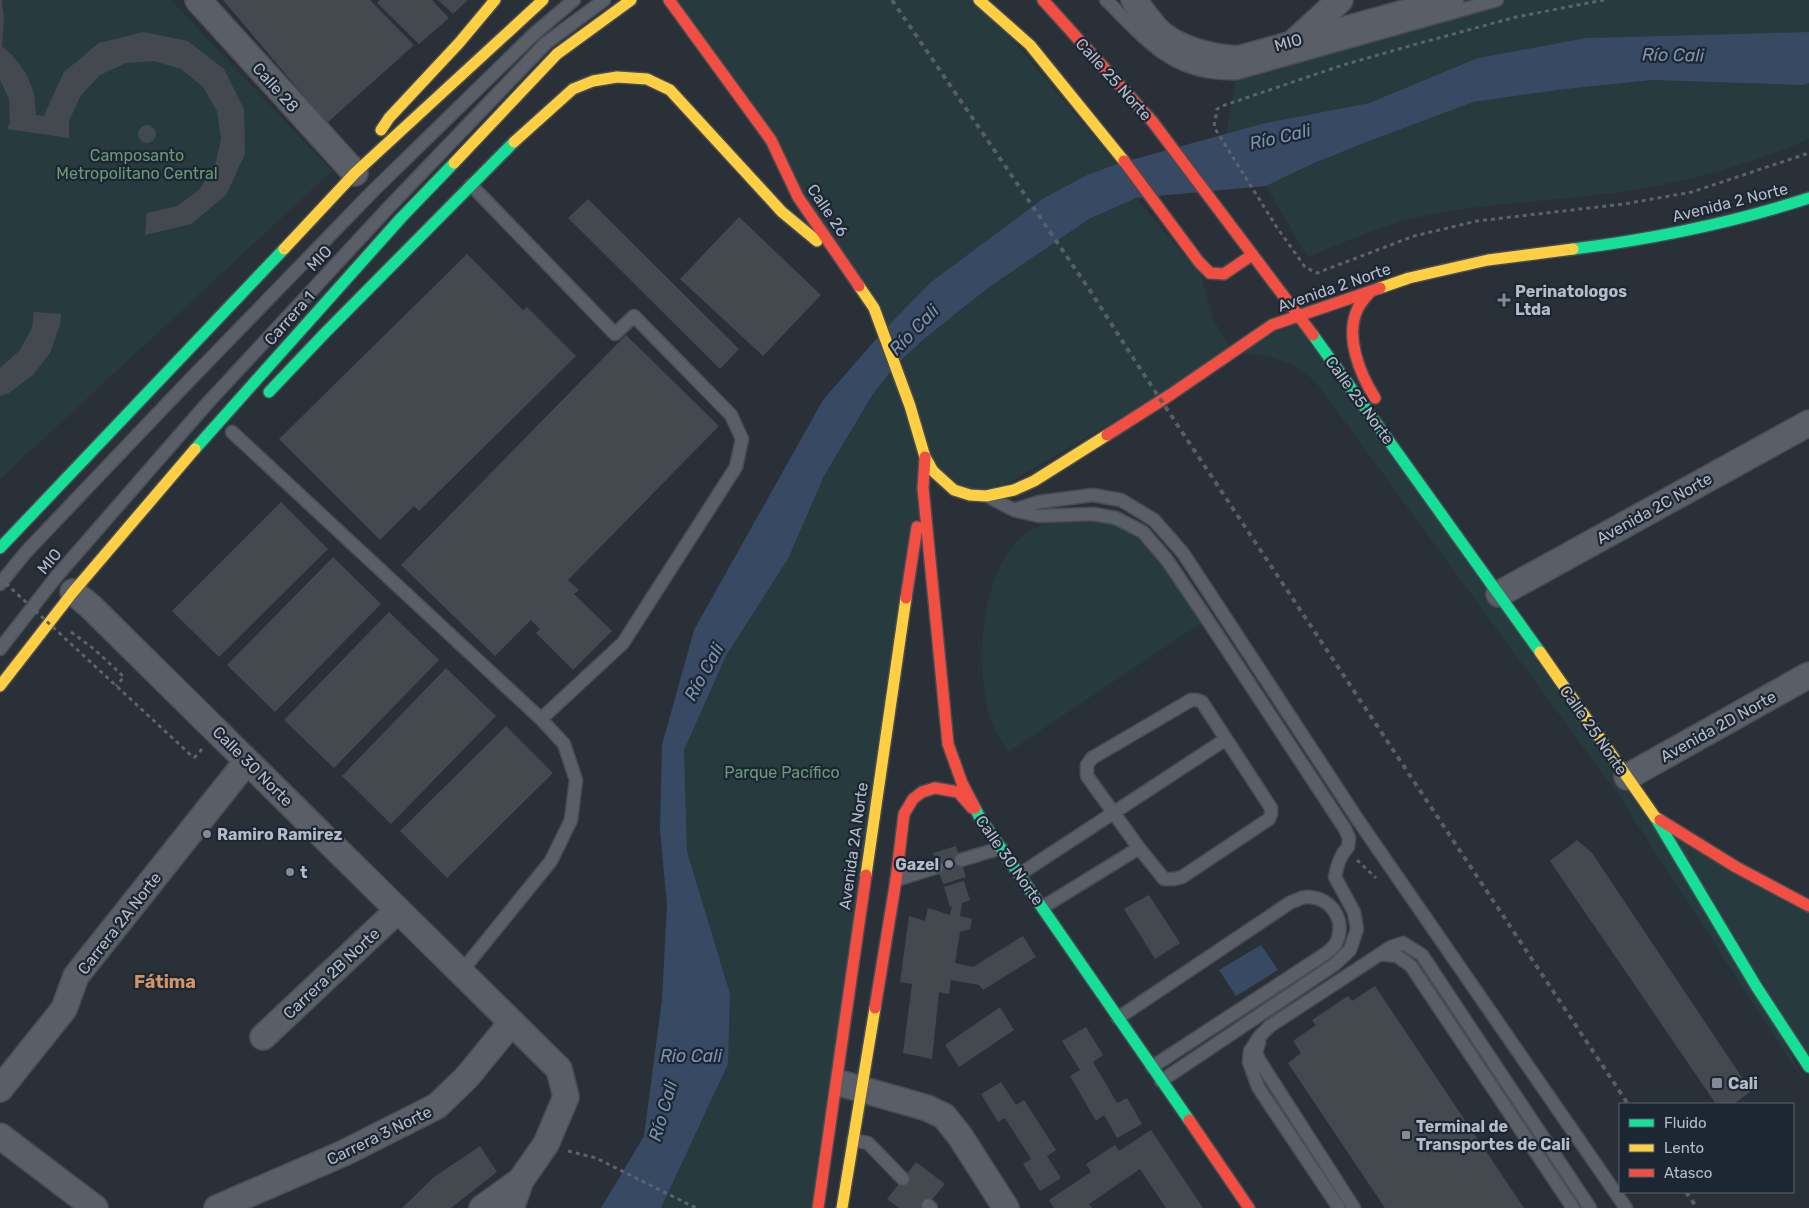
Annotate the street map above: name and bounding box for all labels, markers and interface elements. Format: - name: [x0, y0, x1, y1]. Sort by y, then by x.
- street label: MIO: [1272, 30, 1304, 55]
- street label: Calle 25 Norte: [1072, 34, 1156, 125]
- water label: Río Cali: [1642, 43, 1705, 67]
- street label: Calle 28: [249, 59, 303, 116]
- water label: Río Cali: [1247, 119, 1313, 155]
- park label: Camposanto Metropolitano Central: [56, 146, 218, 183]
- street label: Avenida 2 Norte: [1670, 179, 1790, 226]
- street label: Calle 26: [803, 180, 852, 240]
- street label: MIO: [303, 242, 336, 275]
- street label: Avenida 2 Norte: [1275, 259, 1393, 316]
- place label: Perinatologos Ltda: [1515, 282, 1627, 319]
- street label: Carrera 1: [260, 287, 319, 349]
- marker: Perinatologos Ltda: [1497, 293, 1511, 307]
- water label: Río Cali: [884, 300, 944, 360]
- street label: Calle 25 Norte: [1321, 352, 1398, 448]
- street label: Avenida 2C Norte: [1593, 469, 1715, 548]
- street label: MIO: [33, 545, 66, 578]
- water label: Río Cali: [679, 639, 729, 705]
- street label: Calle 25 Norte: [1556, 682, 1631, 779]
- street label: Avenida 2D Norte: [1657, 687, 1780, 766]
- street label: Calle 30 Norte: [209, 722, 297, 810]
- park label: Parque Pacífico: [724, 763, 840, 782]
- street label: Avenida 2A Norte: [835, 781, 872, 911]
- street label: Calle 30 Norte: [972, 812, 1048, 909]
- place label: Ramiro Ramirez: [217, 825, 342, 844]
- marker: Ramiro Ramirez: [201, 828, 213, 840]
- place label: Gazel: [895, 855, 939, 874]
- marker: Gazel: [943, 858, 955, 870]
- place label: t: [300, 863, 308, 882]
- marker: t: [284, 866, 296, 878]
- street label: Carrera 2A Norte: [74, 868, 165, 978]
- street label: Carrera 2B Norte: [279, 924, 383, 1023]
- district label: Fátima: [134, 971, 196, 993]
- water label: Rio Cali: [660, 1045, 723, 1067]
- place label: Cali: [1728, 1074, 1758, 1093]
- marker: Cali: [1710, 1076, 1724, 1090]
- water label: Río Cali: [644, 1077, 682, 1144]
- street label: Carrera 3 Norte: [324, 1102, 435, 1169]
- legend: [1619, 1103, 1794, 1193]
- text: Fluido: [1664, 1114, 1707, 1132]
- place label: Terminal de Transportes de Cali: [1416, 1117, 1570, 1154]
- marker: Terminal de Transportes de Cali: [1400, 1129, 1412, 1141]
- text: Lento: [1664, 1139, 1704, 1157]
- text: Atasco: [1664, 1164, 1712, 1182]

